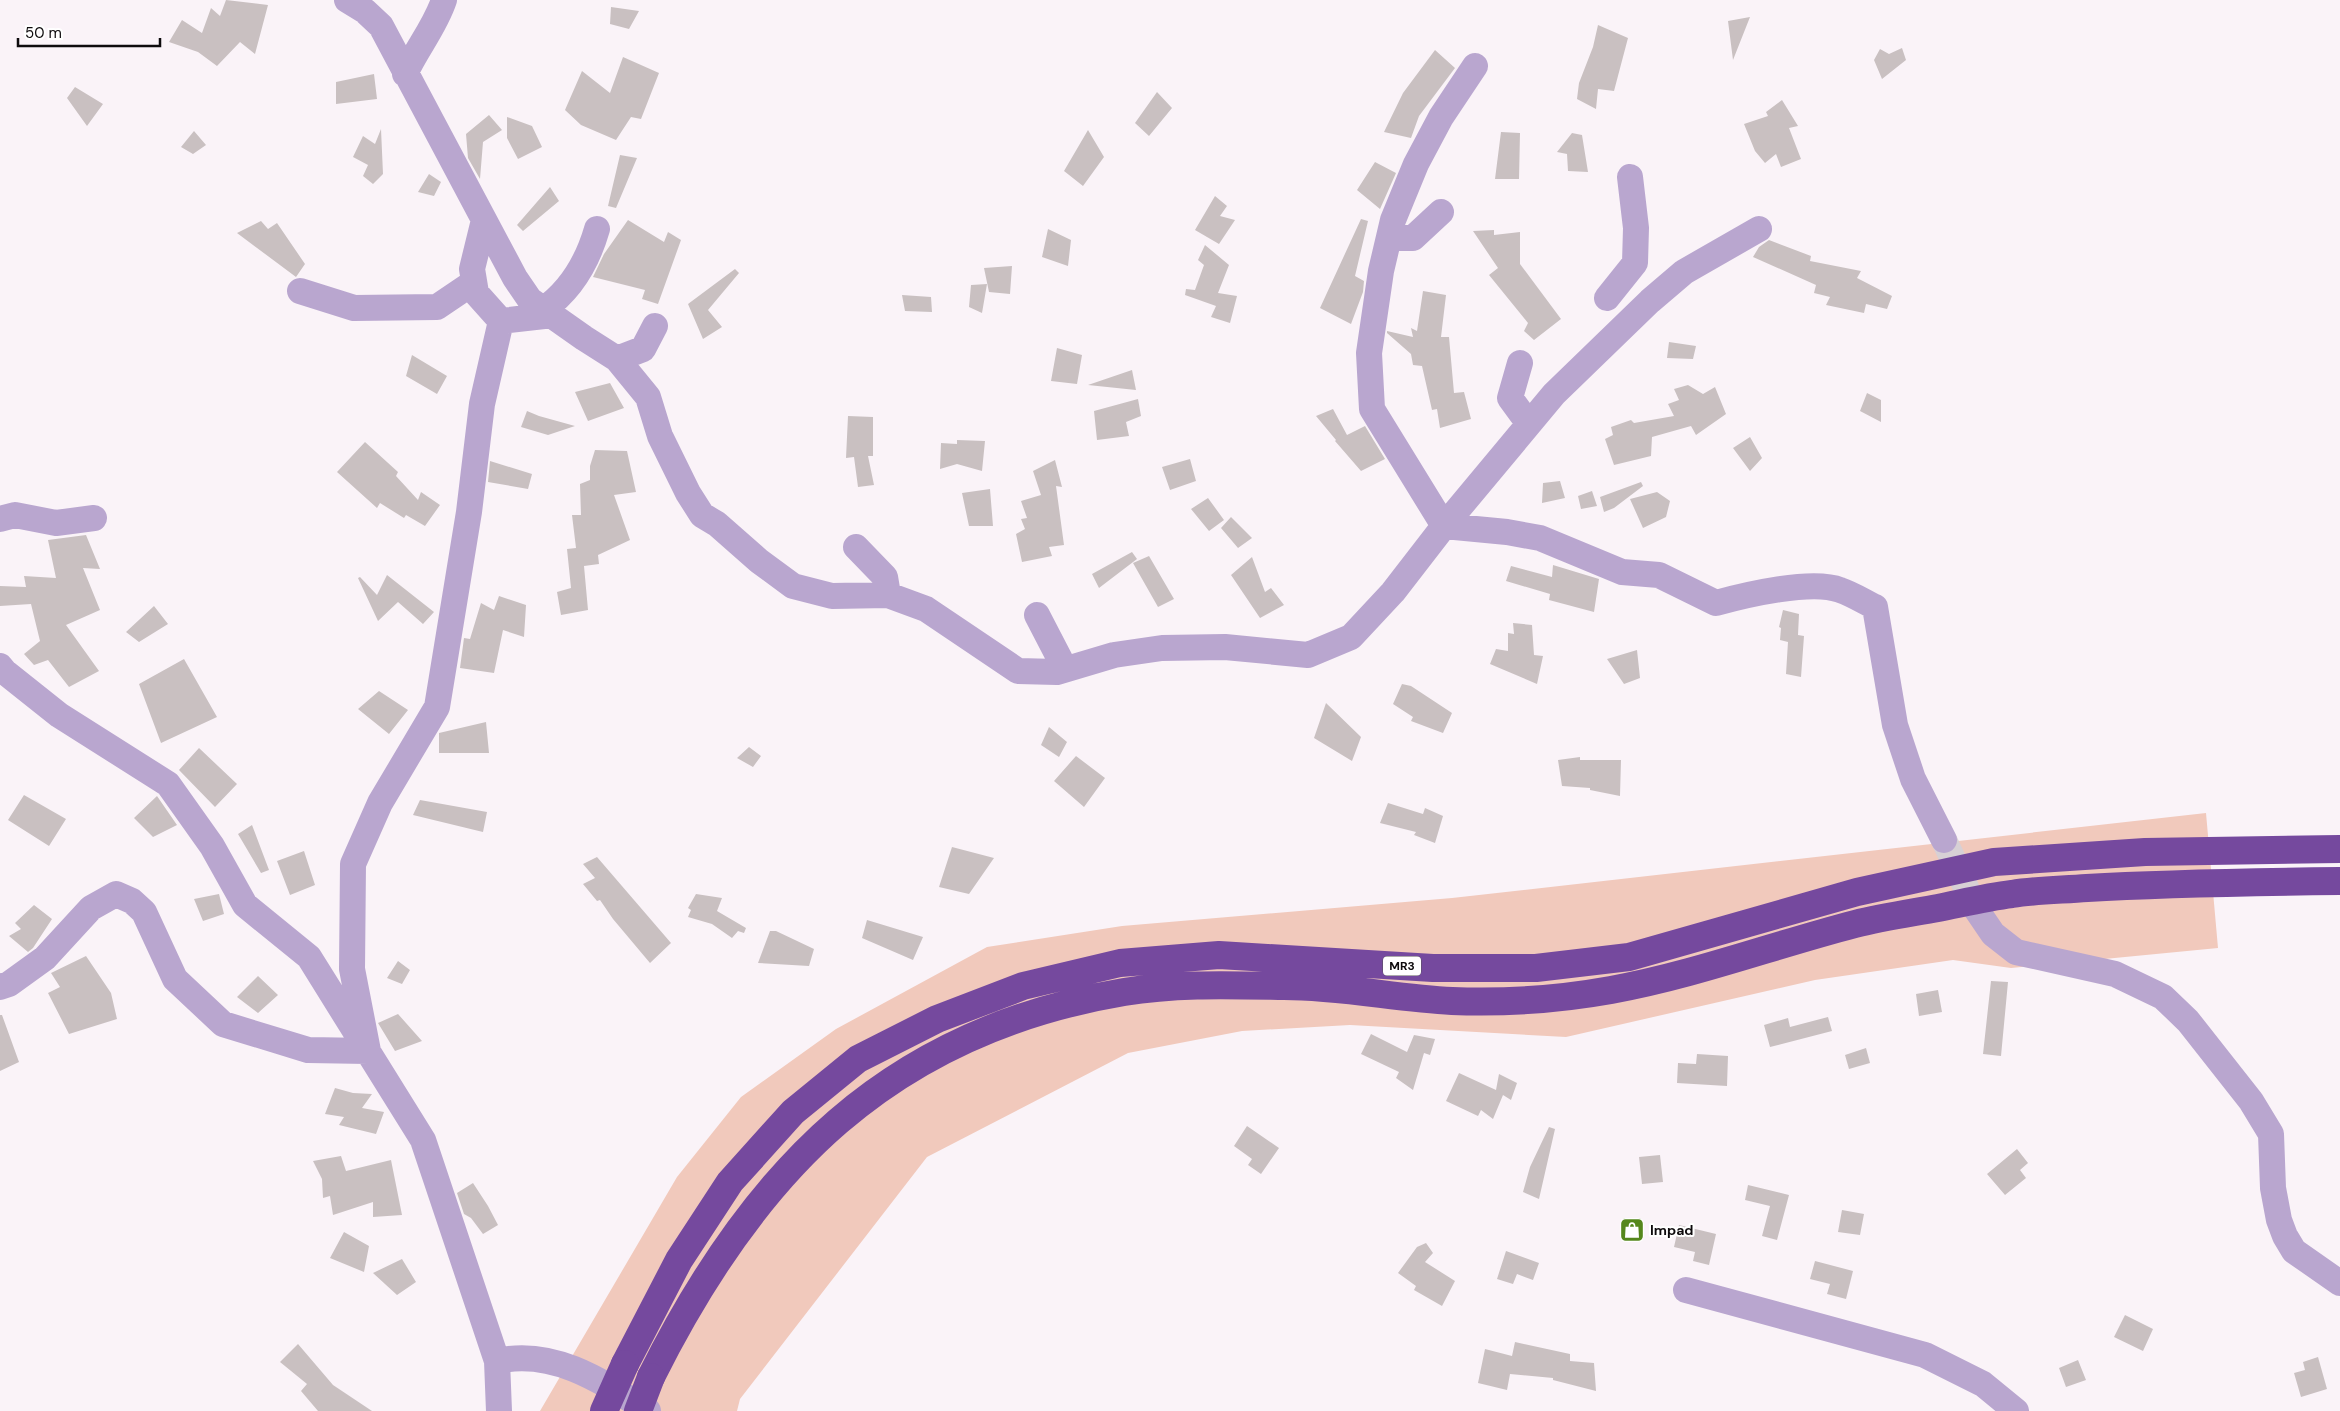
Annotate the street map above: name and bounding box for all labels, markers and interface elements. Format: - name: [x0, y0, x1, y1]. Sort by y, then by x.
- scale bar: [18, 15, 160, 47]
- text: 50 m: [25, 23, 62, 43]
- road number: MR3: [1383, 956, 1421, 976]
- shop icon: Impad: [1619, 1217, 1645, 1243]
- place label: Impad: [1650, 1221, 1694, 1239]

